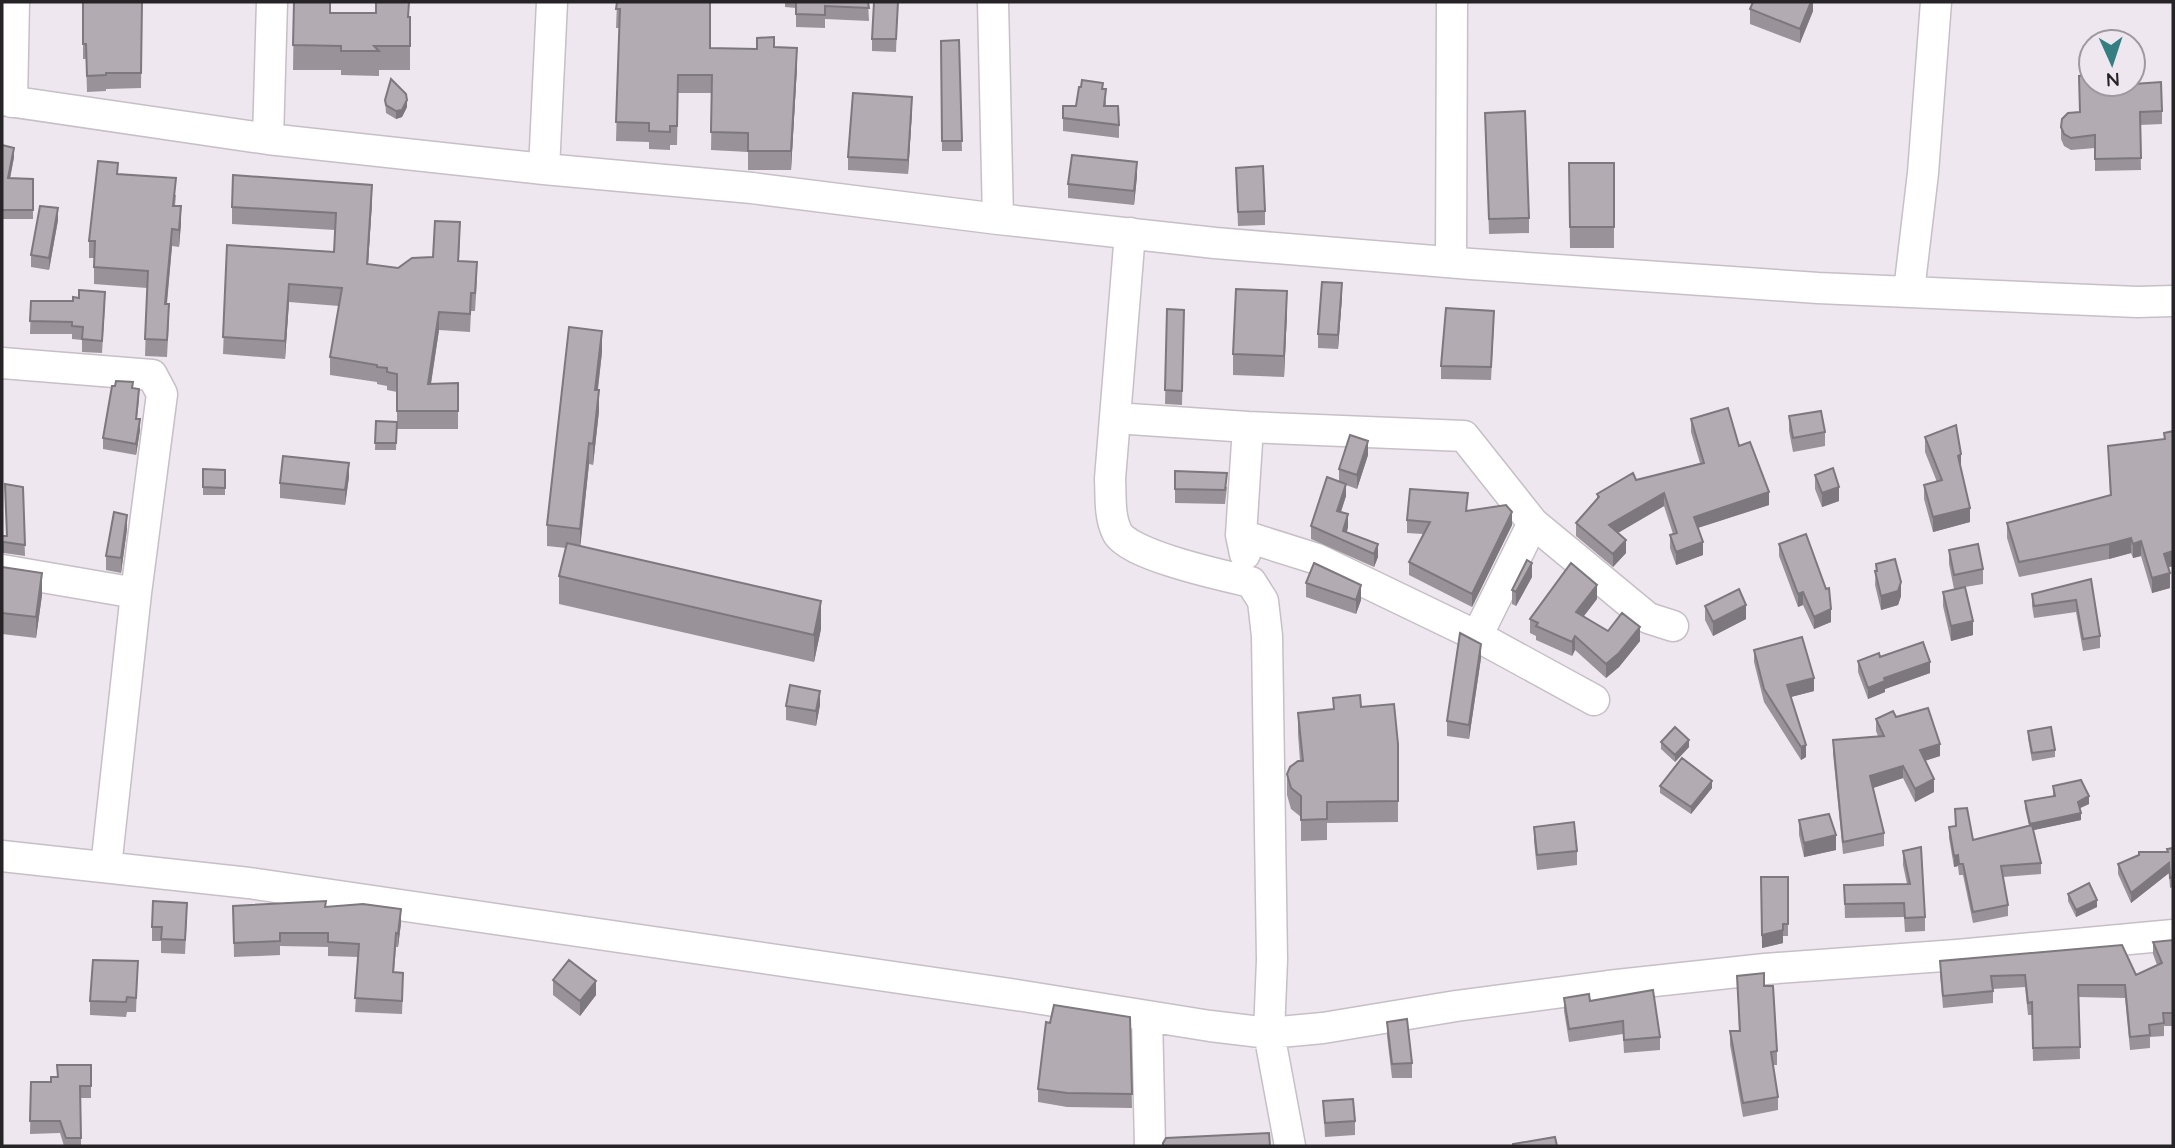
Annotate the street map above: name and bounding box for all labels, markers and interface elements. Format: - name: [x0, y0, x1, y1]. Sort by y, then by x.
- north arrow: [2077, 28, 2147, 98]
- text: N: [2105, 68, 2120, 92]

